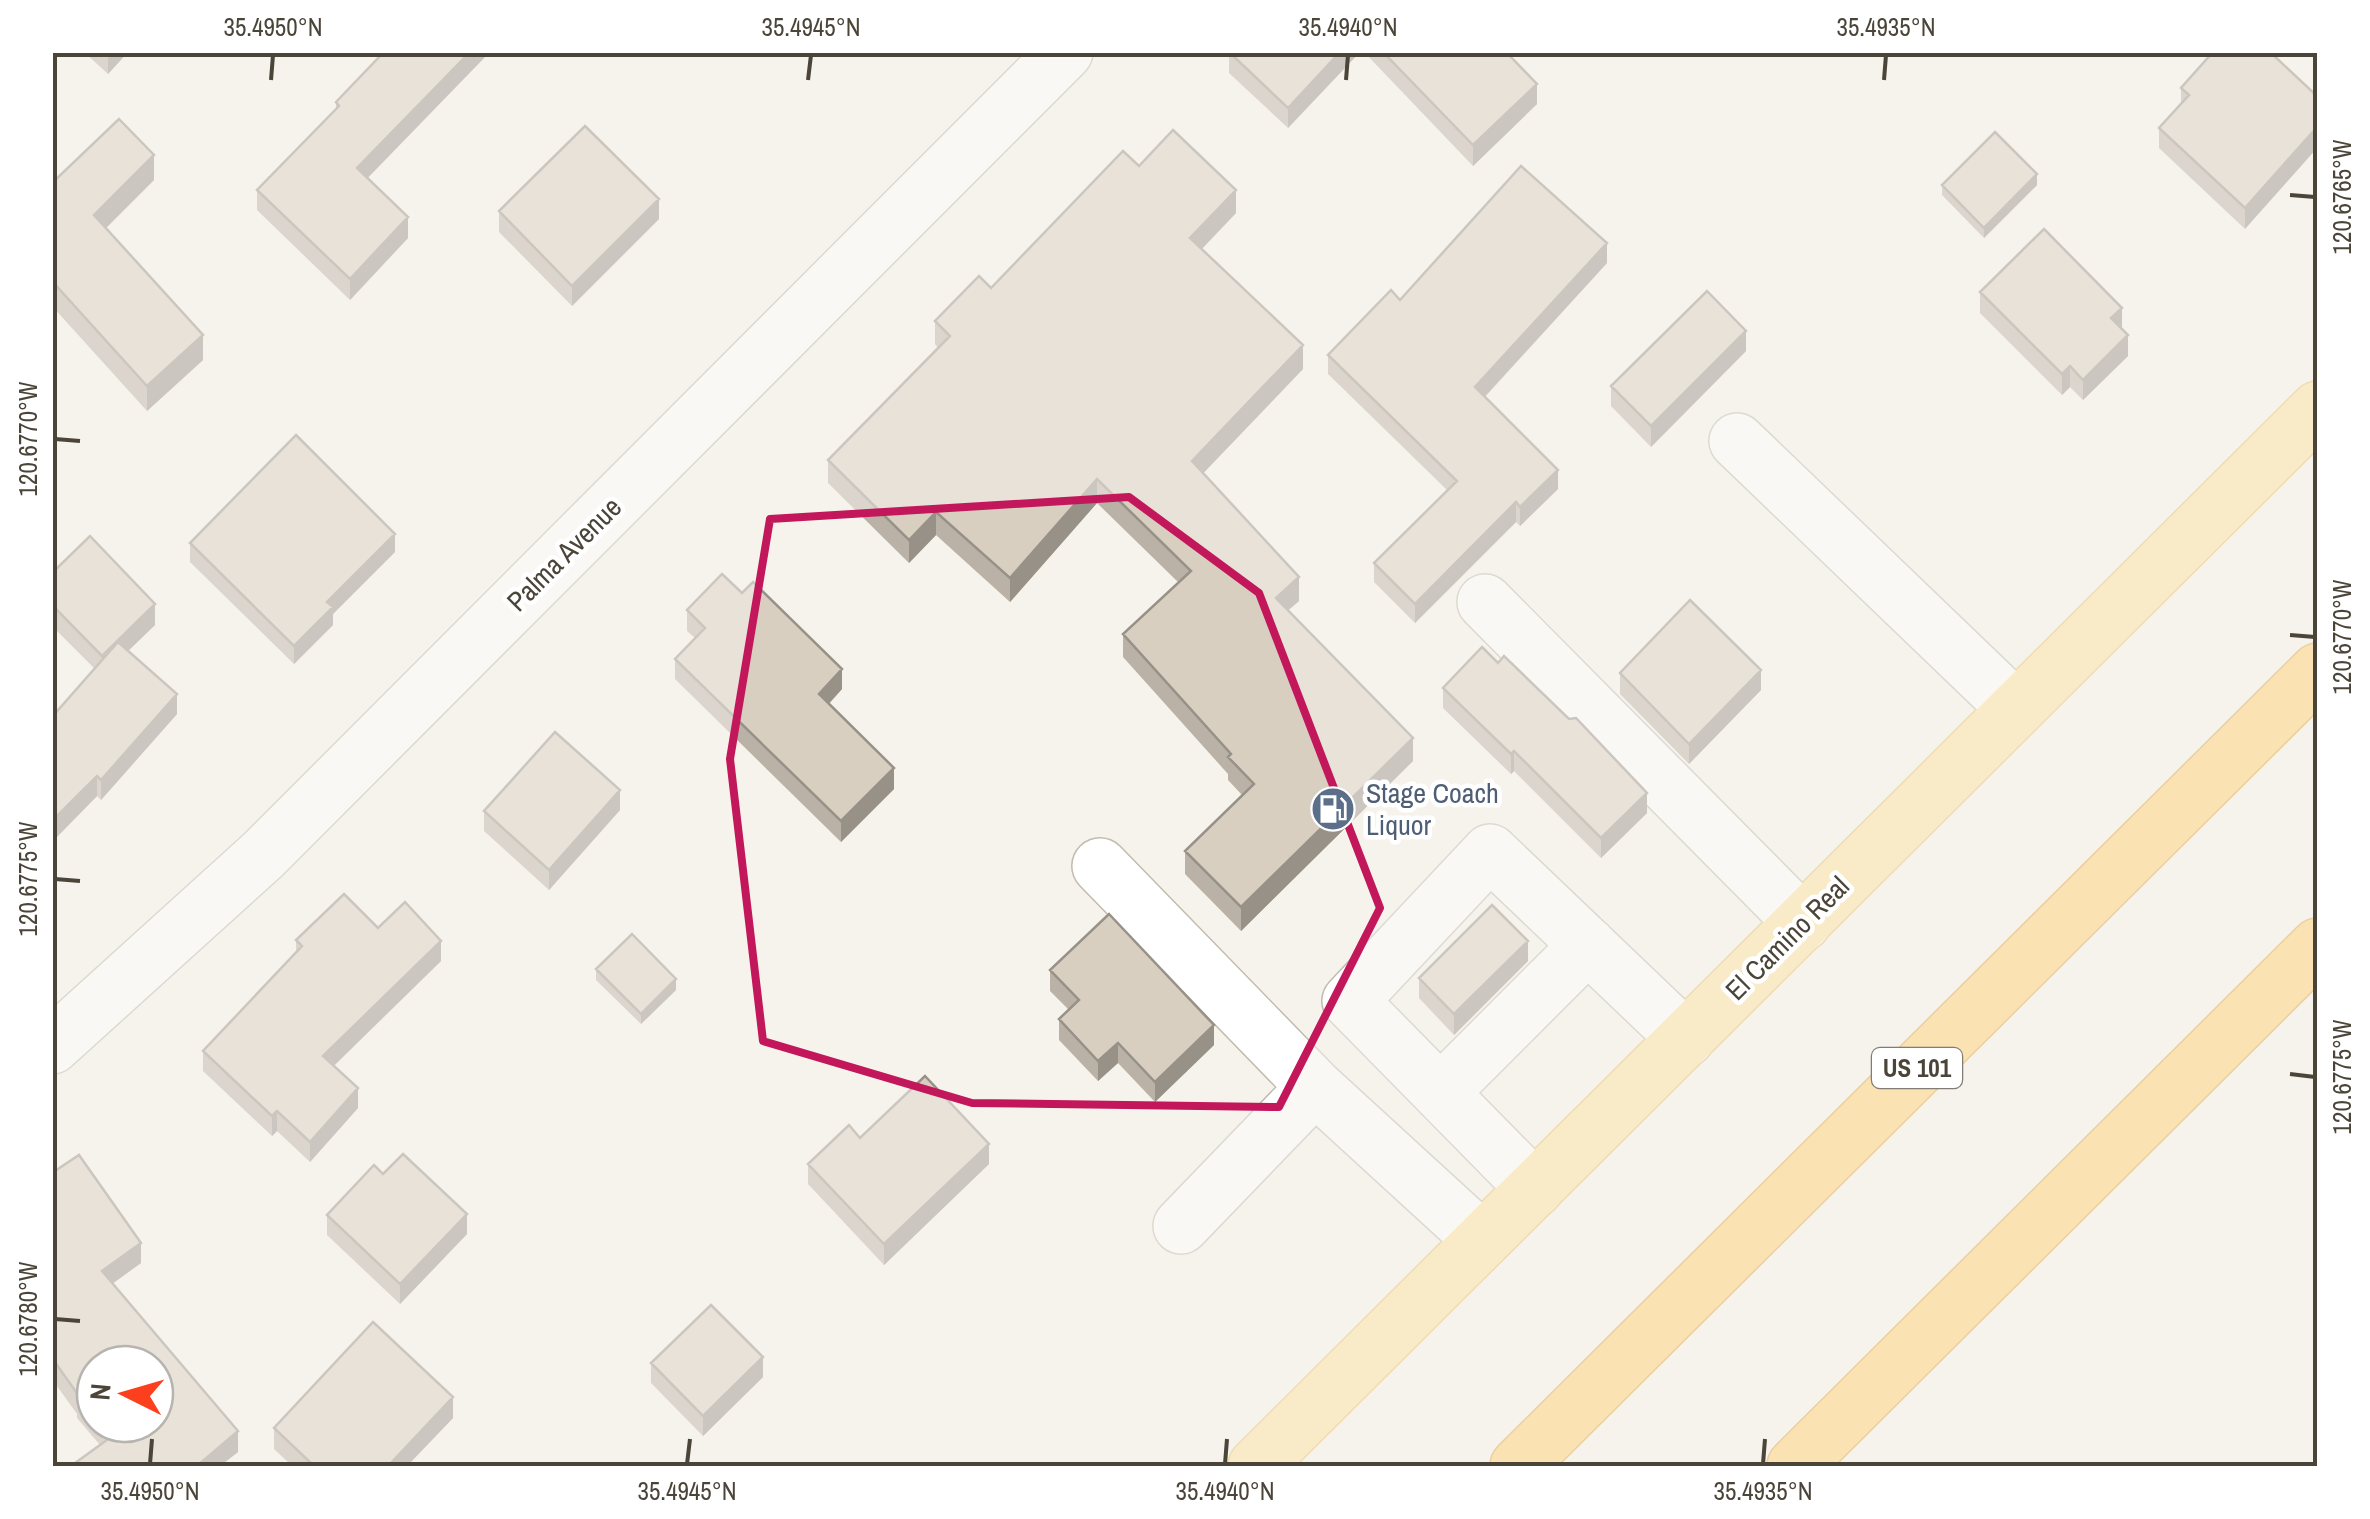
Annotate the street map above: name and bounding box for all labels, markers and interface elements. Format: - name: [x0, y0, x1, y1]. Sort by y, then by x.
- text: 35.4950°N: [224, 10, 322, 44]
- text: 35.4945°N: [762, 10, 860, 44]
- text: 35.4940°N: [1299, 10, 1397, 44]
- text: 35.4935°N: [1837, 10, 1935, 44]
- text: 120.6765°W: [2325, 139, 2359, 254]
- text: 120.6770°W: [11, 381, 45, 496]
- street label: Palma Avenue: [498, 488, 630, 620]
- text: 120.6770°W: [2325, 579, 2359, 694]
- place label: Stage Coach Liquor: [1366, 774, 1499, 844]
- fuel station icon: Stage Coach Liquor: [1310, 786, 1356, 832]
- text: 120.6775°W: [11, 821, 45, 936]
- street label: El Camino Real: [1717, 868, 1857, 1008]
- text: 120.6775°W: [2325, 1019, 2359, 1134]
- road number: US 101: [1872, 1048, 1962, 1088]
- text: 120.6780°W: [11, 1261, 45, 1376]
- north arrow: [75, 1344, 175, 1444]
- text: N: [80, 1382, 120, 1402]
- text: 35.4950°N: [101, 1474, 199, 1508]
- text: 35.4945°N: [638, 1474, 736, 1508]
- text: 35.4940°N: [1176, 1474, 1274, 1508]
- text: 35.4935°N: [1714, 1474, 1812, 1508]

